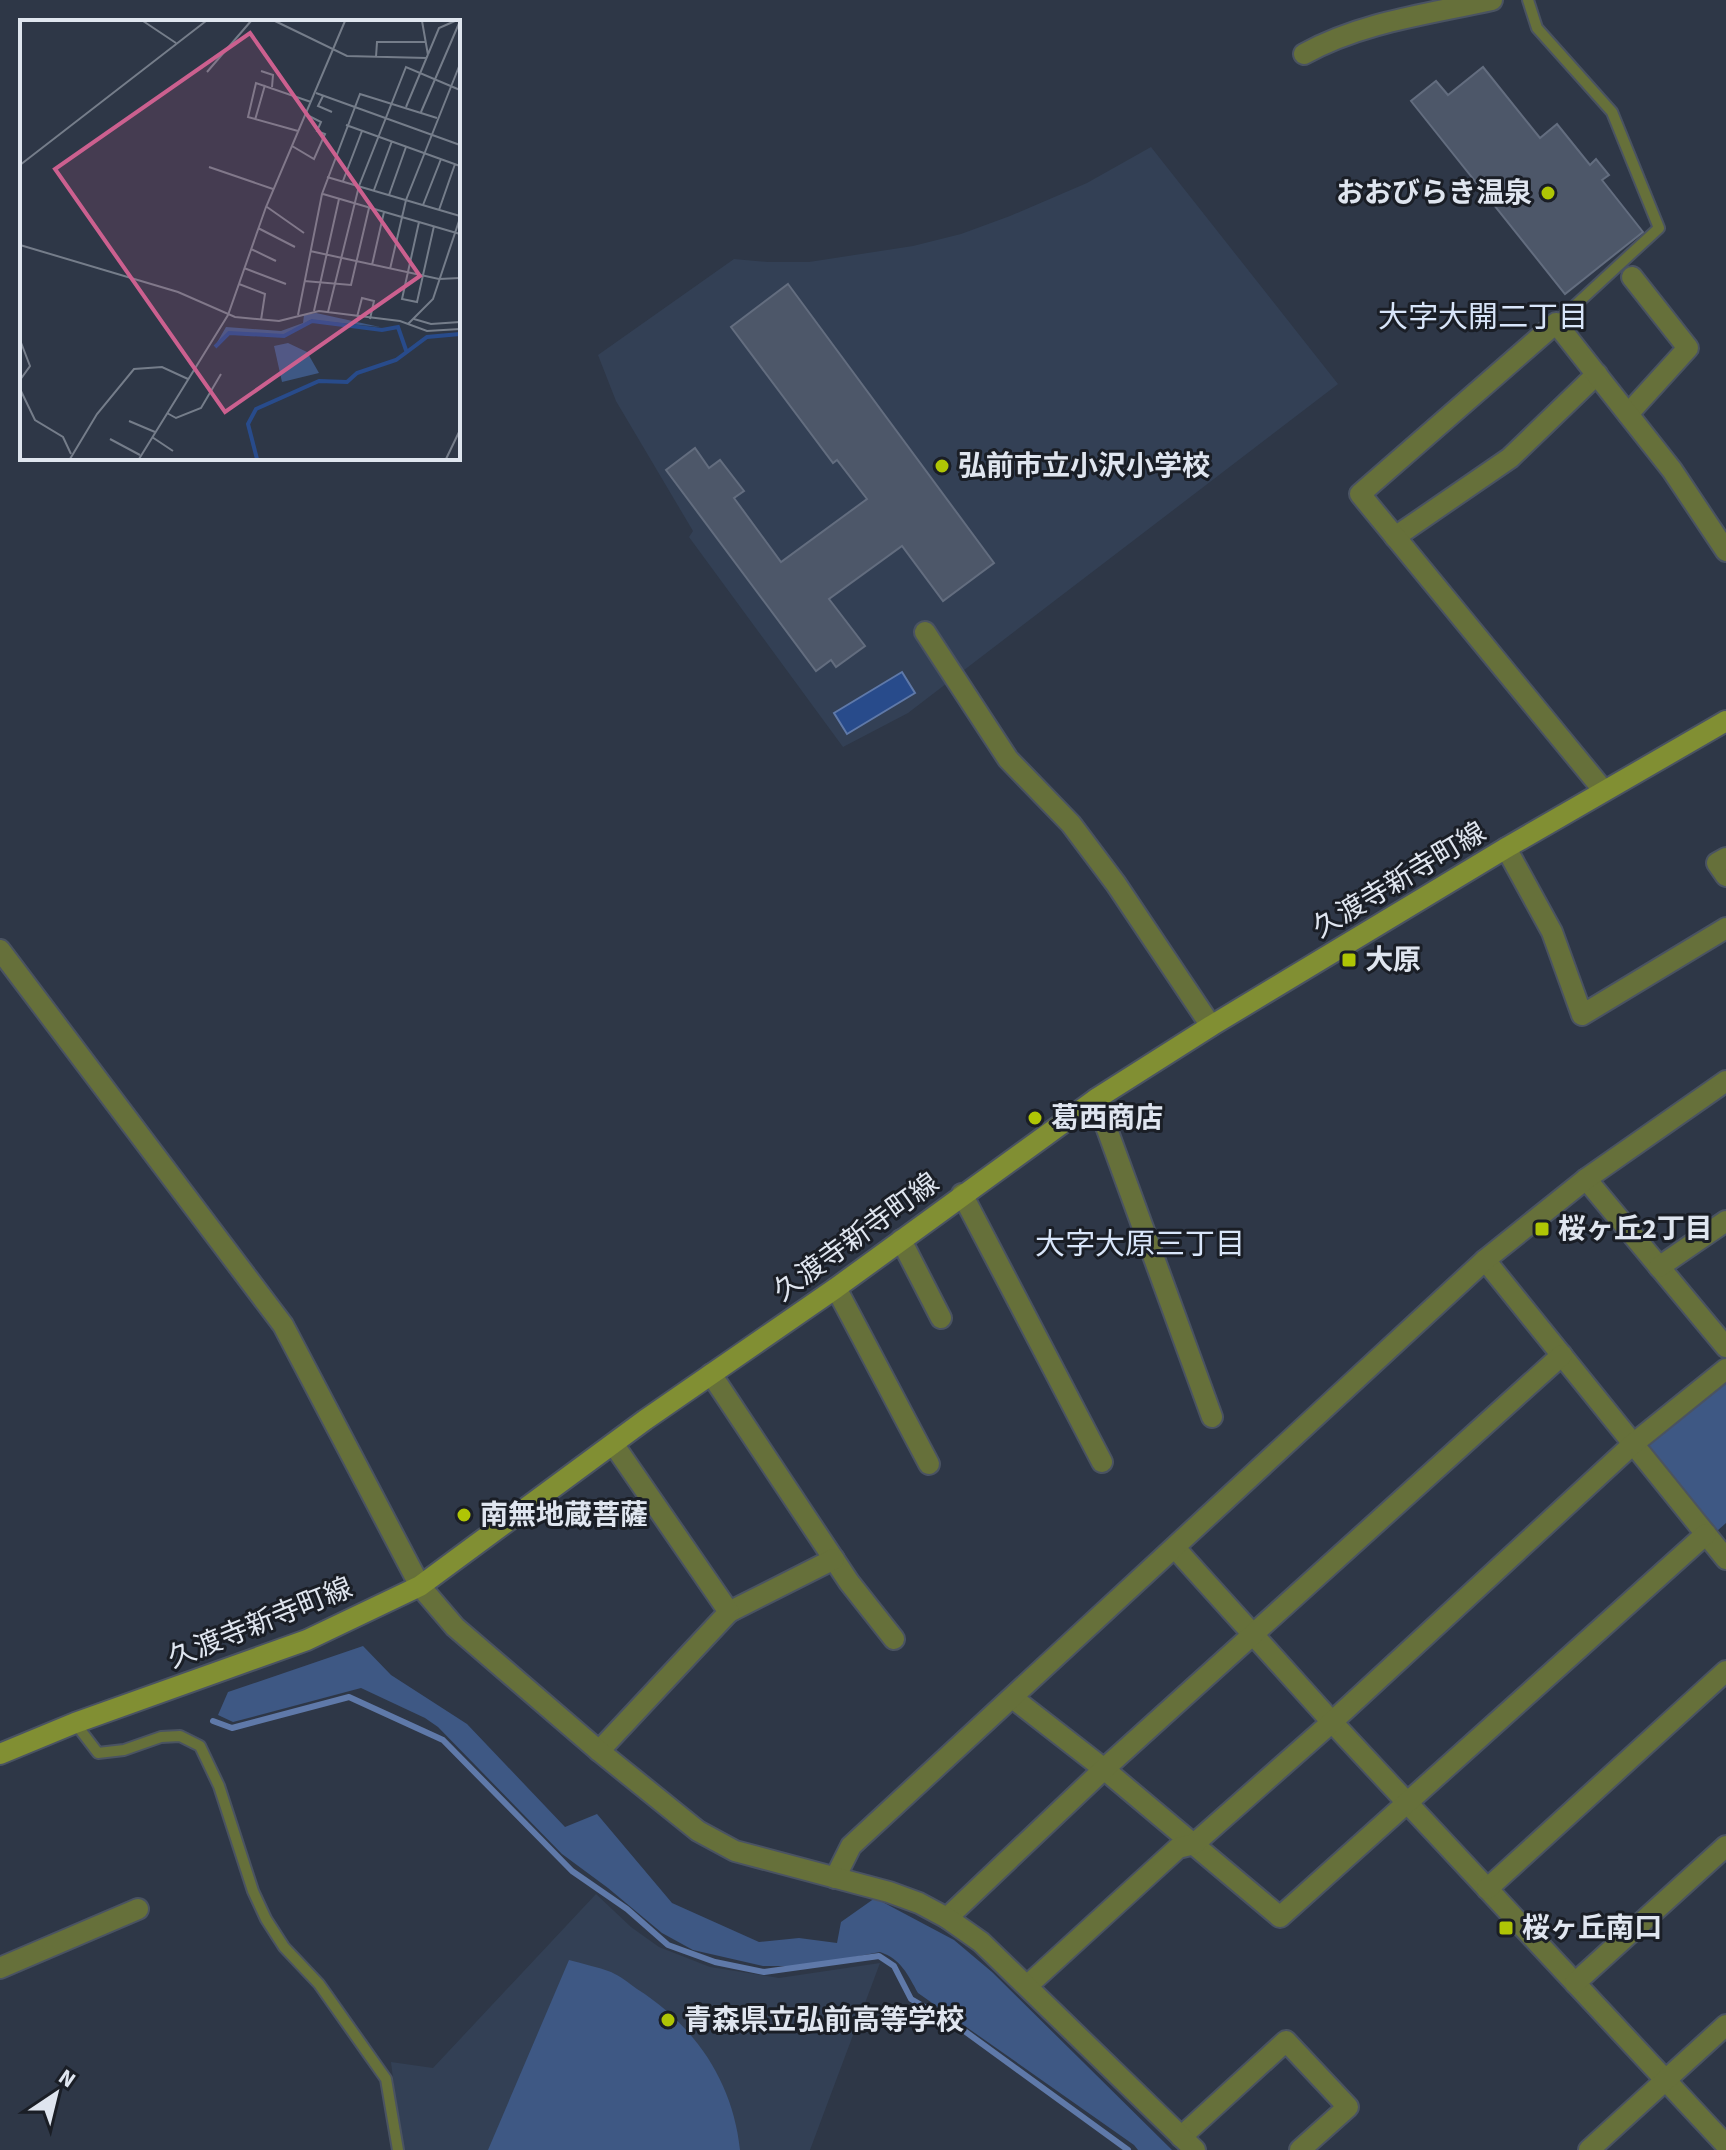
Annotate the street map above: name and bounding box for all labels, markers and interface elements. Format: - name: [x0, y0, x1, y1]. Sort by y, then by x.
- inset map: [20, 20, 460, 460]
- place label: おおびらき温泉: [1336, 173, 1532, 213]
- marker: おおびらき温泉: [1539, 184, 1557, 202]
- district label: 大字大開二丁目: [1378, 296, 1588, 339]
- place label: 弘前市立小沢小学校: [958, 446, 1210, 486]
- marker: 弘前市立小沢小学校: [933, 457, 951, 475]
- street label: 久渡寺新寺町線: [1305, 812, 1493, 948]
- place label: 大原: [1365, 940, 1421, 980]
- marker: 大原: [1340, 951, 1358, 969]
- place label: 葛西商店: [1051, 1098, 1163, 1138]
- marker: 葛西商店: [1026, 1109, 1044, 1127]
- street label: 久渡寺新寺町線: [765, 1163, 947, 1311]
- place label: 桜ヶ丘2丁目: [1558, 1209, 1713, 1249]
- marker: 桜ヶ丘2丁目: [1533, 1220, 1551, 1238]
- district label: 大字大原三丁目: [1035, 1223, 1245, 1266]
- place label: 南無地蔵菩薩: [480, 1495, 648, 1535]
- marker: 南無地蔵菩薩: [455, 1506, 473, 1524]
- street label: 久渡寺新寺町線: [162, 1568, 358, 1678]
- place label: 桜ヶ丘南口: [1522, 1908, 1662, 1948]
- marker: 桜ヶ丘南口: [1497, 1919, 1515, 1937]
- place label: 青森県立弘前高等学校: [684, 2000, 964, 2040]
- marker: 青森県立弘前高等学校: [659, 2011, 677, 2029]
- north arrow: [16, 2054, 96, 2134]
- text: N: [52, 2061, 82, 2096]

